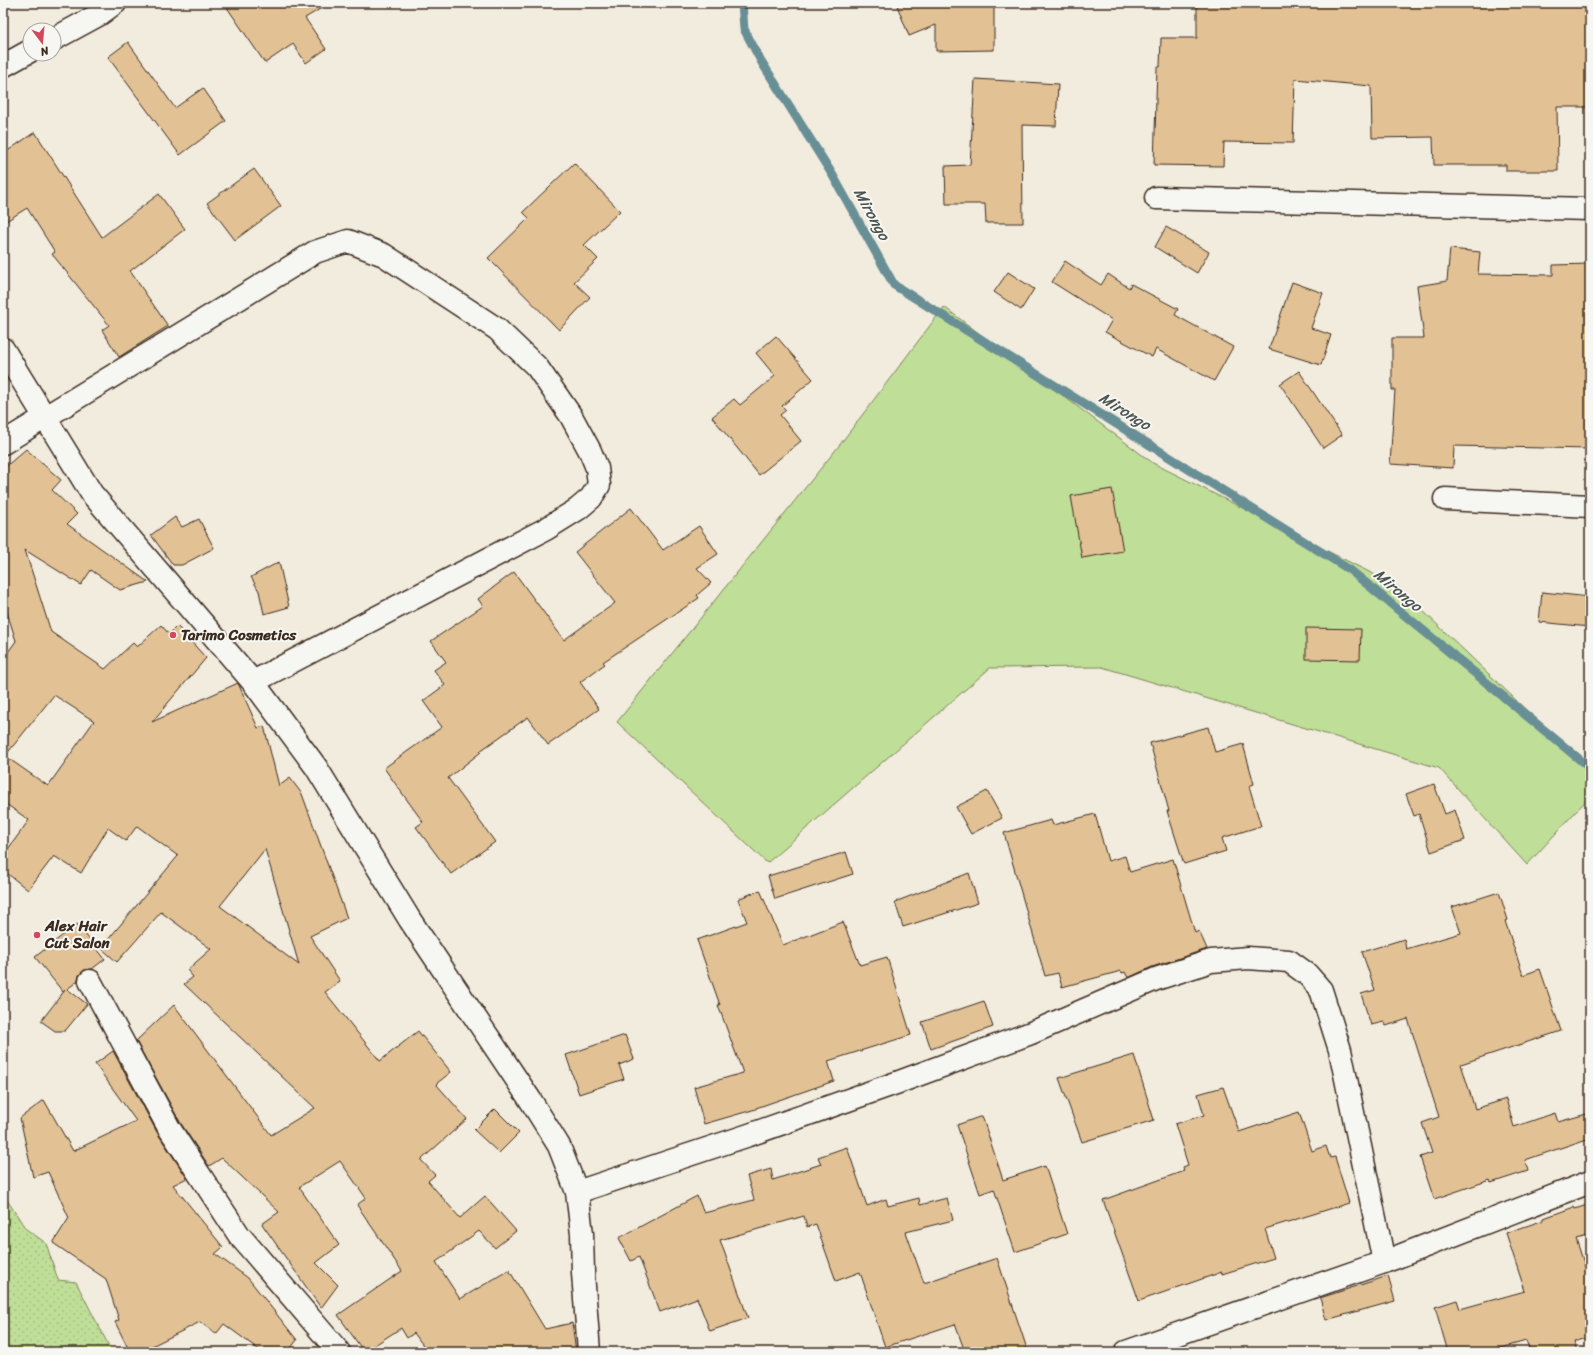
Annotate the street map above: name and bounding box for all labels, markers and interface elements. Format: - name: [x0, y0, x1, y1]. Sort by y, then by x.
- north arrow: [22, 22, 62, 62]
- text: N: [38, 41, 52, 61]
- water label: Mirongo: [846, 182, 899, 247]
- water label: Mirongo: [1093, 384, 1158, 439]
- water label: Mirongo: [1367, 561, 1430, 620]
- place label: Tarimo Cosmetics: [181, 622, 297, 648]
- marker: Tarimo Cosmetics: [168, 630, 178, 640]
- place label: Alex Hair Cut Salon: [44, 913, 111, 956]
- marker: Alex Hair Cut Salon: [32, 930, 42, 940]

